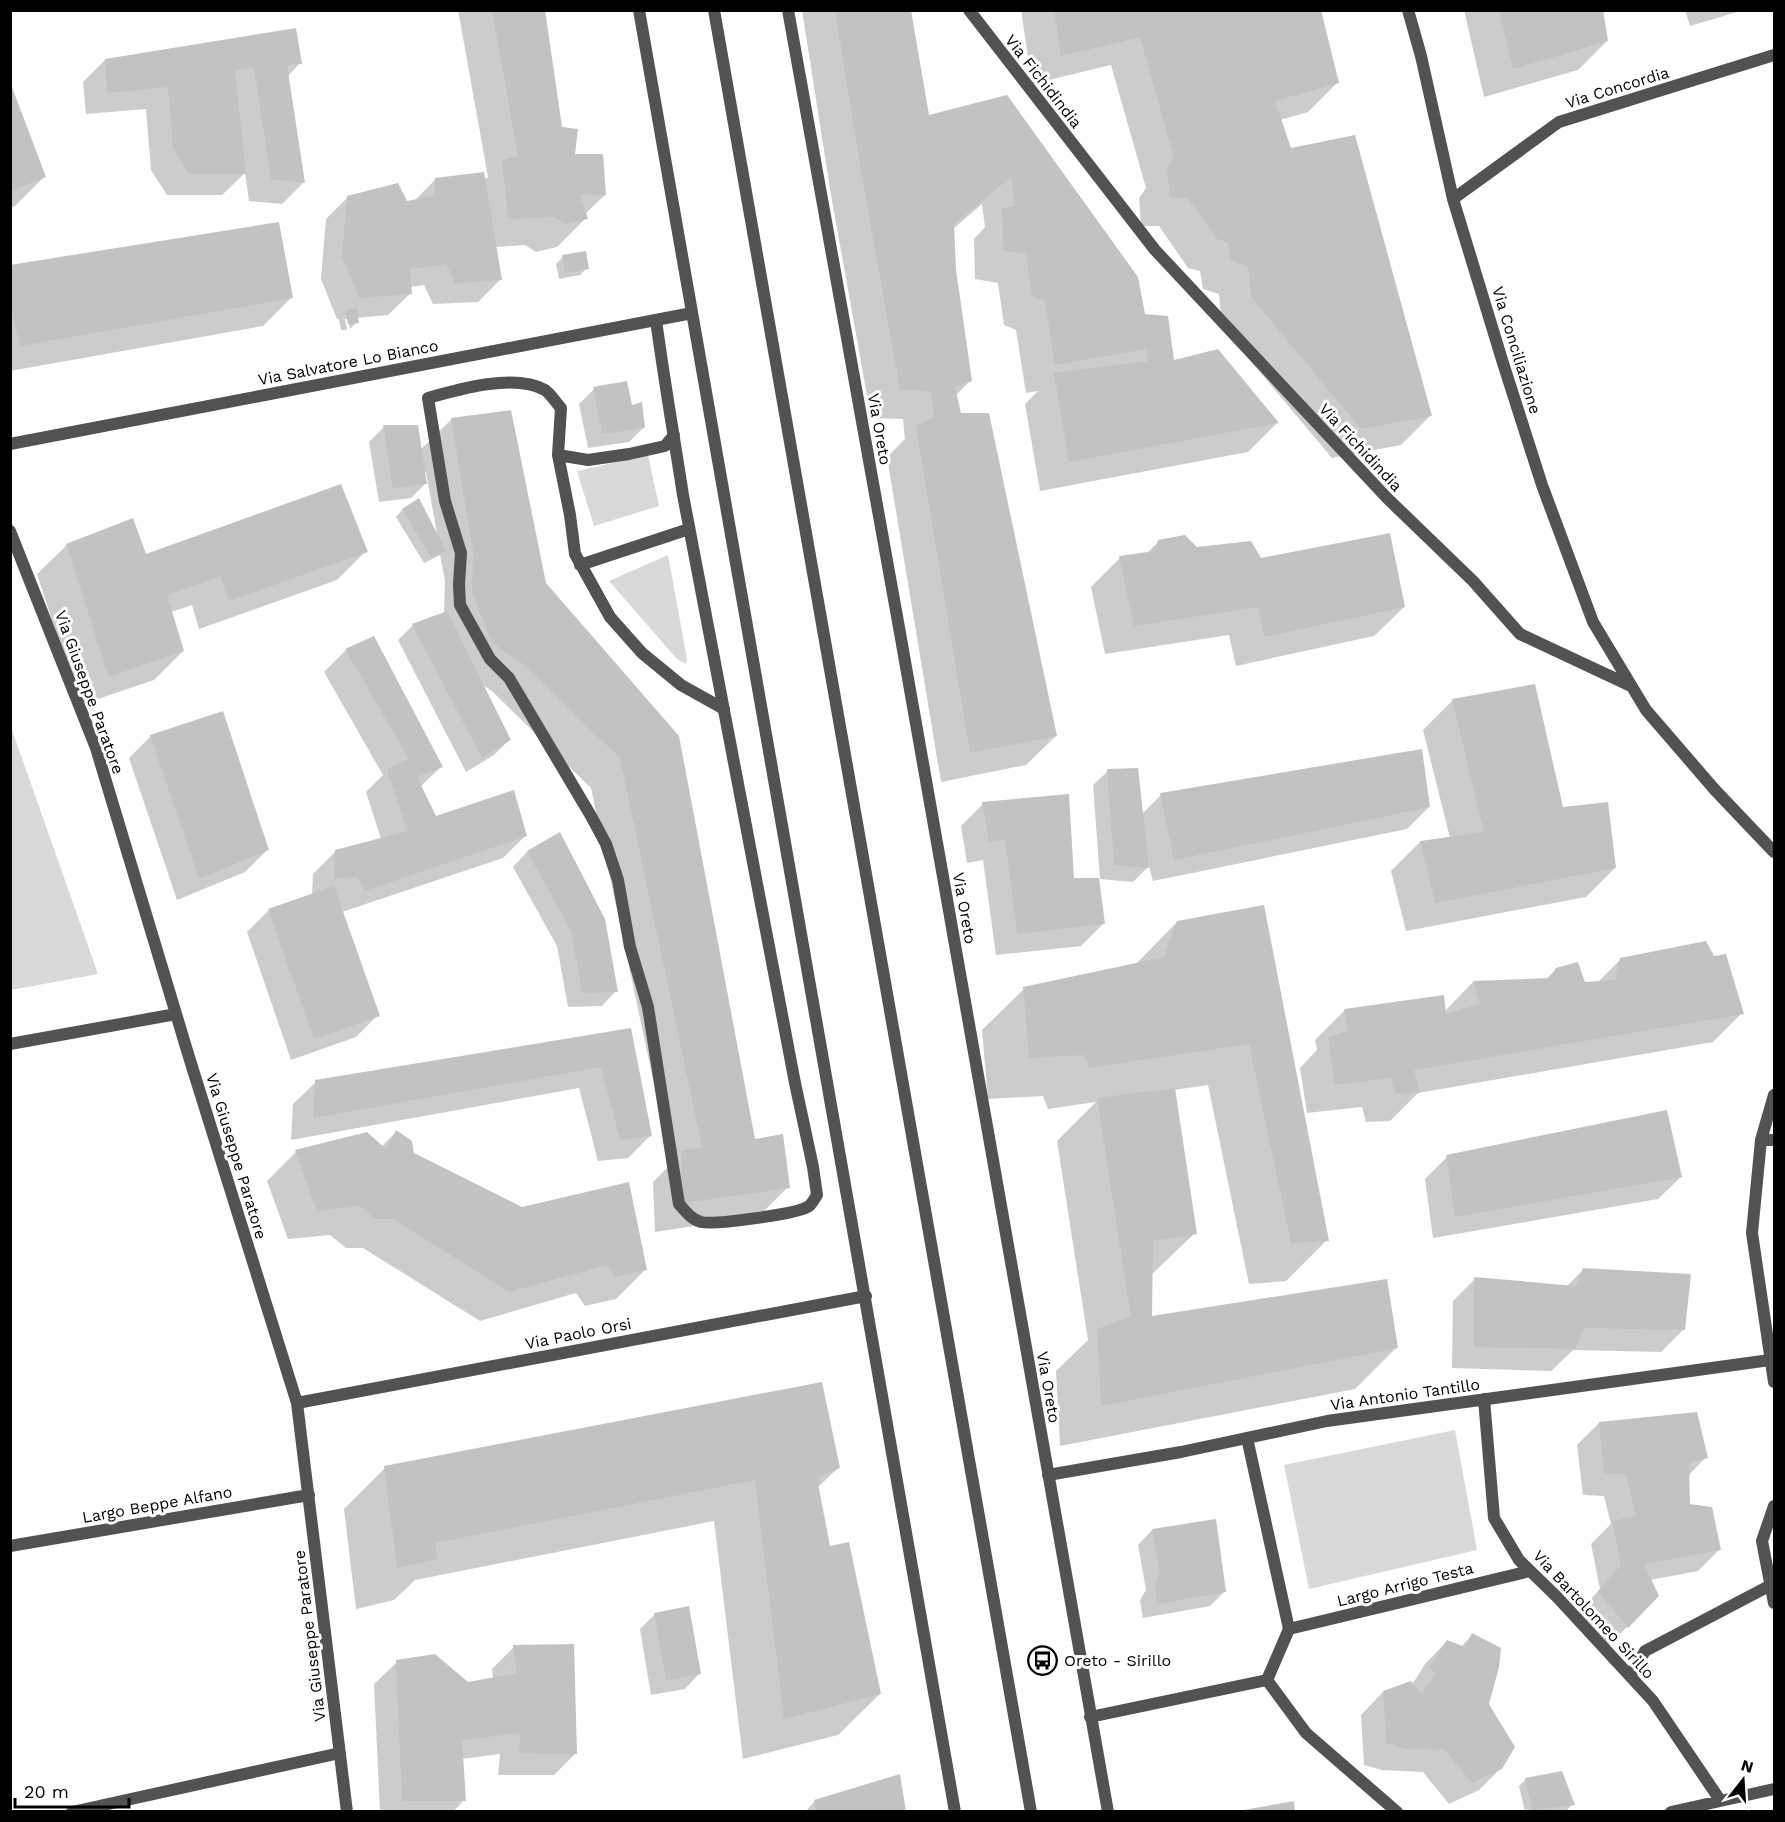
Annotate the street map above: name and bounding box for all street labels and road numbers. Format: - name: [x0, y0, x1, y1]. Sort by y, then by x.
- street label: Via Fichidindia: [1001, 31, 1086, 132]
- street label: Via Concordia: [1563, 63, 1671, 112]
- street label: Via Conciliazione: [1488, 284, 1545, 416]
- street label: Via Salvatore Lo Bianco: [256, 336, 440, 389]
- street label: Via Oreto: [864, 392, 895, 466]
- street label: Via Fichidindia: [1315, 399, 1406, 495]
- street label: Via Giuseppe Paratore: [51, 608, 128, 776]
- street label: Via Oreto: [949, 871, 980, 945]
- street label: Via Giuseppe Paratore: [202, 1071, 271, 1241]
- street label: Via Paolo Orsi: [523, 1314, 633, 1353]
- street label: Via Oreto: [1033, 1350, 1064, 1424]
- street label: Via Antonio Tantillo: [1329, 1375, 1481, 1414]
- street label: Largo Beppe Alfano: [81, 1482, 234, 1527]
- street label: Via Bartolomeo Sirillo: [1529, 1546, 1658, 1683]
- street label: Via Giuseppe Paratore: [290, 1549, 329, 1723]
- street label: Largo Arrigo Testa: [1335, 1558, 1475, 1611]

